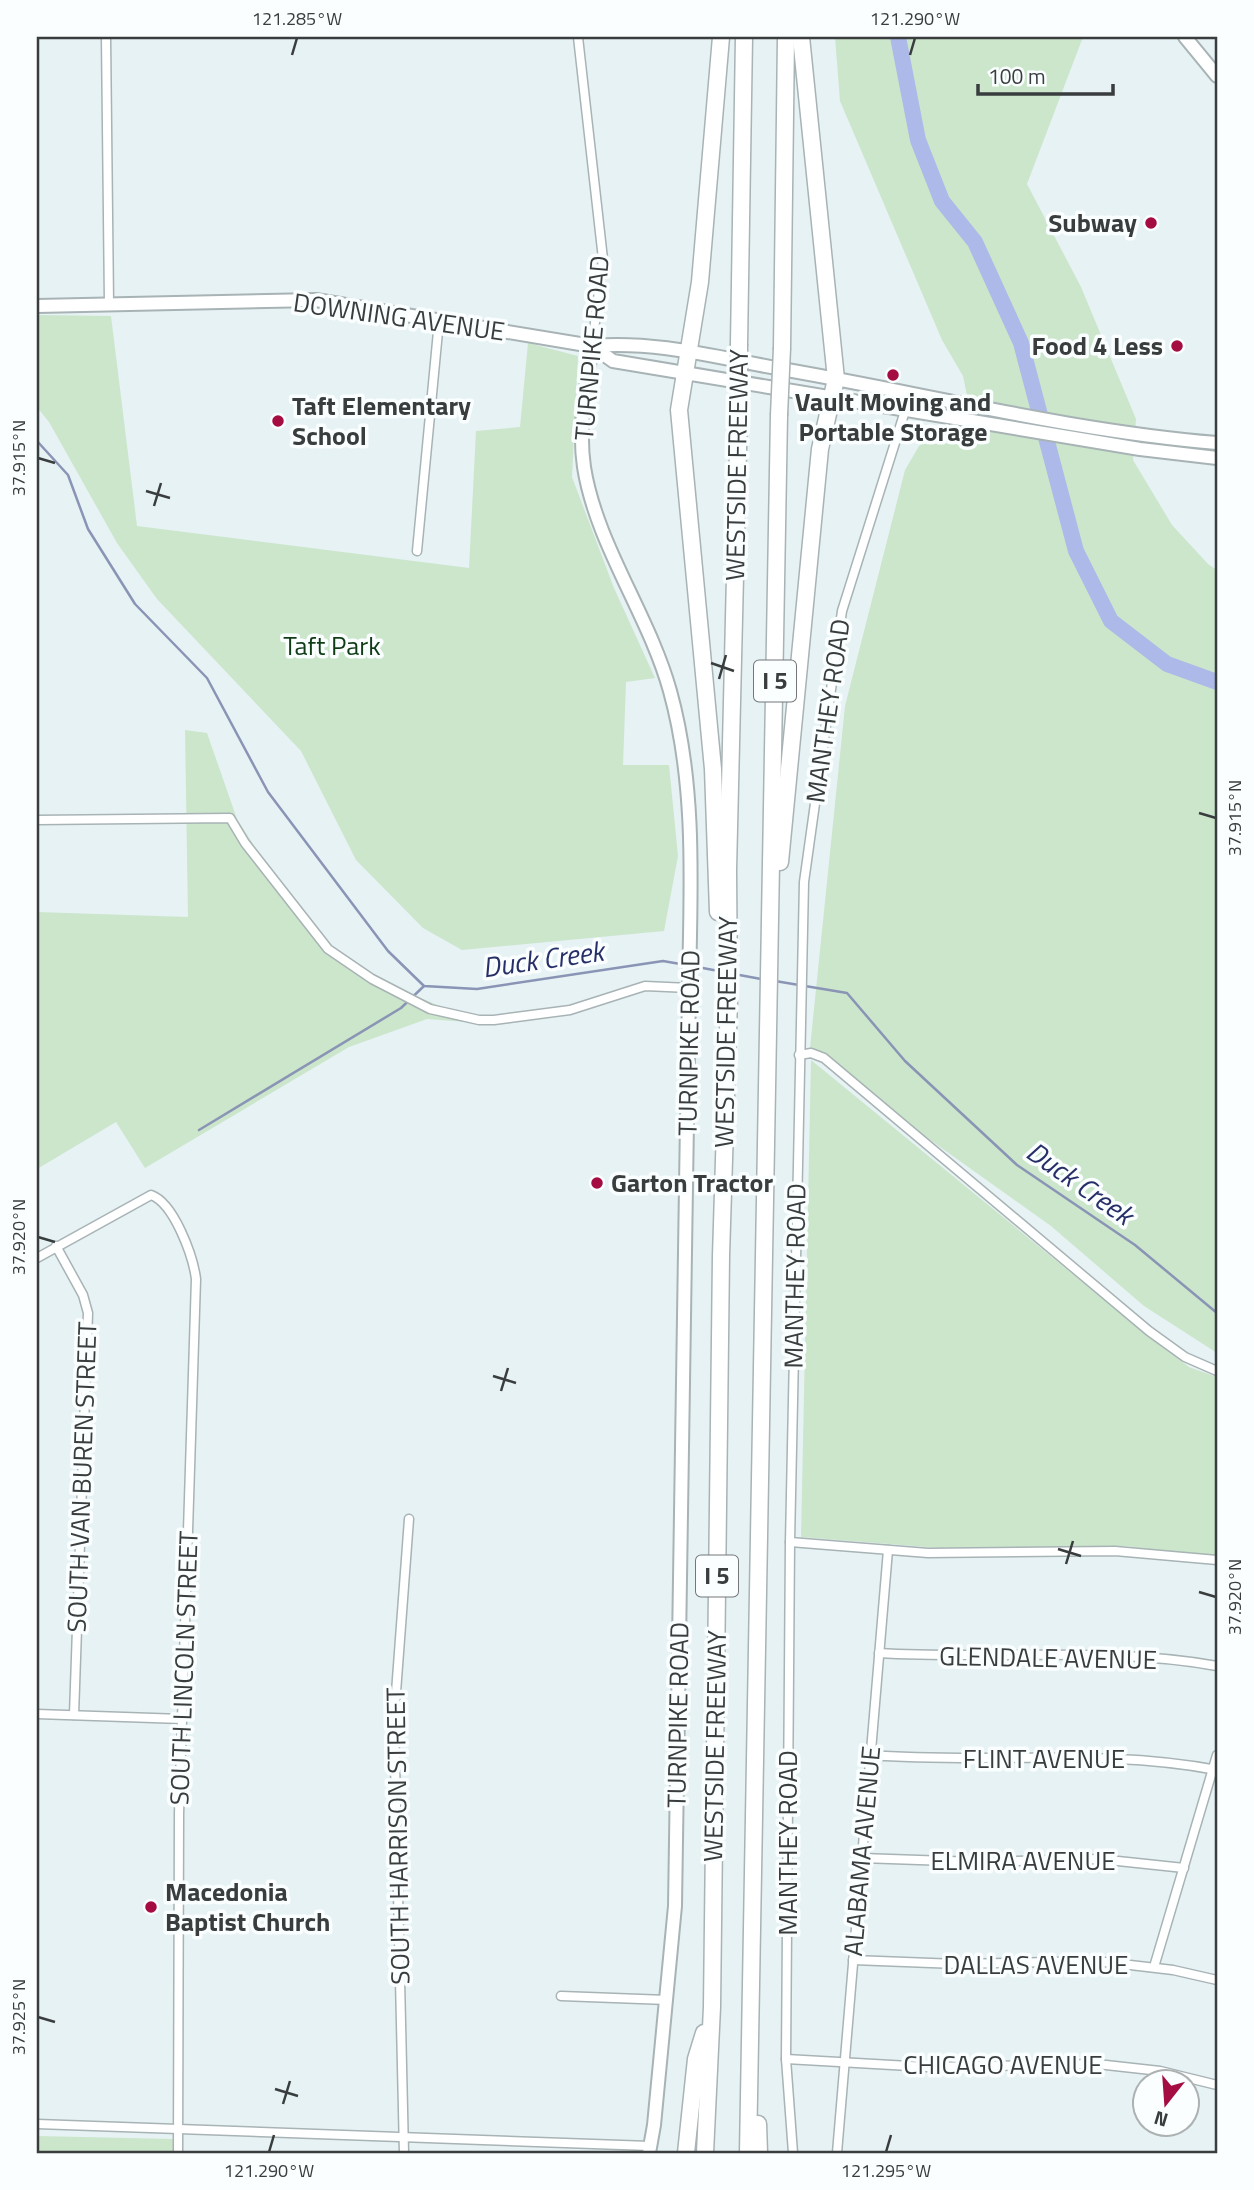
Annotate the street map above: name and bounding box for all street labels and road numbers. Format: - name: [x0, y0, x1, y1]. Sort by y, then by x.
- street label: TURNPIKE ROAD: [564, 254, 619, 442]
- street label: DOWNING AVENUE: [291, 282, 507, 351]
- street label: WESTSIDE FREEWAY: [715, 349, 758, 581]
- street label: MANTHEY ROAD: [795, 616, 860, 805]
- road number: I 5: [754, 660, 796, 702]
- street label: WESTSIDE FREEWAY: [704, 916, 747, 1148]
- street label: TURNPIKE ROAD: [667, 950, 710, 1136]
- street label: MANTHEY ROAD: [773, 1183, 816, 1369]
- street label: SOUTH VAN BUREN STREET: [57, 1321, 106, 1633]
- street label: SOUTH LINCOLN STREET: [159, 1530, 208, 1806]
- road number: I 5: [696, 1556, 738, 1596]
- street label: TURNPIKE ROAD: [656, 1622, 699, 1808]
- street label: WESTSIDE FREEWAY: [693, 1630, 736, 1862]
- street label: GLENDALE AVENUE: [939, 1636, 1157, 1679]
- street label: SOUTH HARRISON STREET: [375, 1687, 420, 1985]
- street label: FLINT AVENUE: [963, 1739, 1125, 1778]
- street label: ALABAMA AVENUE: [833, 1744, 890, 1958]
- street label: MANTHEY ROAD: [768, 1750, 807, 1936]
- street label: ELMIRA AVENUE: [930, 1841, 1116, 1880]
- street label: DALLAS AVENUE: [944, 1945, 1128, 1984]
- street label: CHICAGO AVENUE: [903, 2045, 1103, 2084]

